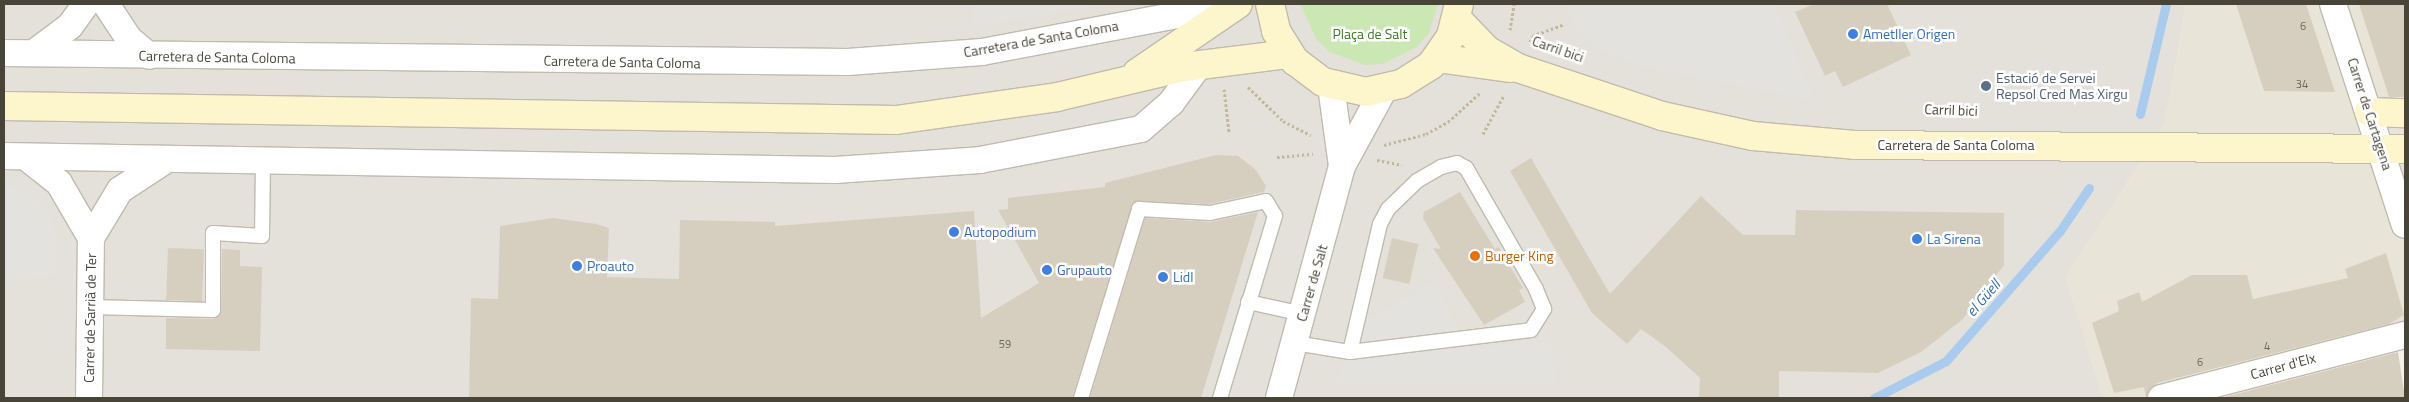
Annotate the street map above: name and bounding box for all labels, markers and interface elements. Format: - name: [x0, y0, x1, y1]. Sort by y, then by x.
- street label: Carretera de Santa Coloma: [962, 17, 1120, 61]
- house number: 6: [2300, 19, 2306, 33]
- park label: Plaça de Salt: [1332, 26, 1408, 42]
- place label: Ametller Origen: [1863, 26, 1955, 42]
- marker: Ametller Origen: [1847, 28, 1859, 40]
- street label: Carril bici: [1530, 32, 1586, 66]
- street label: Carretera de Santa Coloma: [138, 47, 296, 67]
- street label: Carretera de Santa Coloma: [543, 52, 701, 72]
- street label: Carrer de Cartagena: [2344, 56, 2396, 172]
- place label: Estació de Servei Repsol Cred Mas Xirgu: [1996, 70, 2128, 102]
- house number: 34: [2296, 77, 2308, 91]
- marker: Estació de Servei Repsol Cred Mas Xirgu: [1980, 80, 1992, 92]
- street label: Carril bici: [1924, 101, 1978, 119]
- street label: Carretera de Santa Coloma: [1878, 137, 2034, 153]
- place label: Autopodium: [964, 224, 1036, 240]
- marker: Autopodium: [948, 226, 960, 238]
- place label: La Sirena: [1927, 231, 1981, 247]
- marker: La Sirena: [1911, 233, 1923, 245]
- street label: Carrer de Salt: [1293, 242, 1331, 324]
- place label: Burger King: [1485, 248, 1554, 264]
- marker: Burger King: [1469, 250, 1481, 262]
- street label: Carrer de Sarrià de Ter: [80, 253, 100, 383]
- place label: Proauto: [587, 258, 634, 274]
- marker: Proauto: [571, 260, 583, 272]
- place label: Grupauto: [1057, 262, 1112, 278]
- marker: Grupauto: [1041, 264, 1053, 276]
- place label: Lidl: [1173, 269, 1193, 285]
- marker: Lidl: [1157, 271, 1169, 283]
- water label: el Güell: [1962, 276, 2004, 320]
- house number: 59: [999, 337, 1011, 351]
- house number: 4: [2264, 339, 2270, 353]
- street label: Carrer d'Elx: [2249, 349, 2317, 383]
- house number: 6: [2197, 355, 2203, 369]

